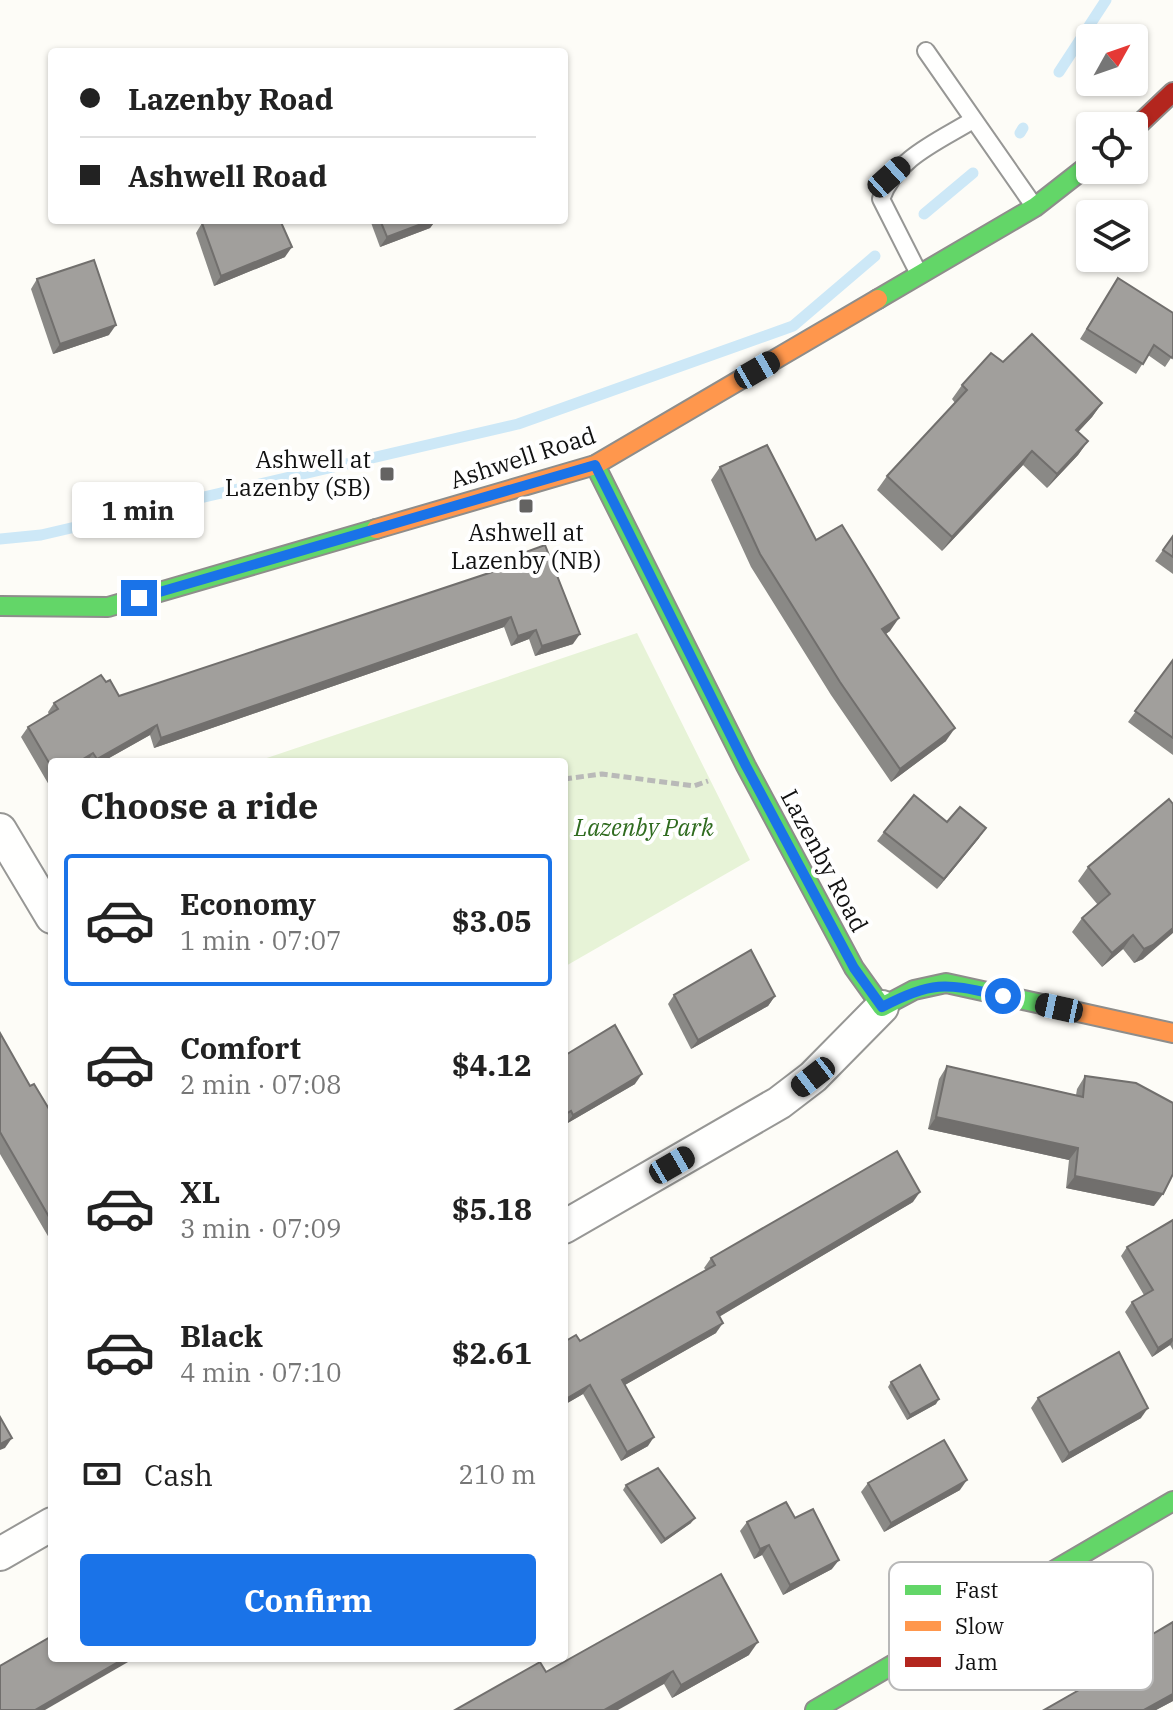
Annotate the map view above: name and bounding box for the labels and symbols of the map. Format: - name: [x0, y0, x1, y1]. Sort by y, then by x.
- north arrow: [1076, 24, 1148, 96]
- car: [863, 152, 915, 202]
- car: [730, 348, 784, 392]
- street label: Ashwell Road: [446, 418, 600, 496]
- place label: Ashwell at Lazenby (SB): [225, 443, 371, 503]
- marker: Ashwell at Lazenby (SB): [378, 465, 396, 483]
- callout: 1 min: [73, 482, 205, 538]
- marker: Ashwell at Lazenby (NB): [517, 497, 535, 515]
- place label: Ashwell at Lazenby (NB): [451, 516, 601, 576]
- route end: [121, 580, 157, 616]
- street label: Lazenby Road: [774, 784, 876, 938]
- park label: Lazenby Park: [573, 811, 714, 843]
- route start: [985, 978, 1021, 1014]
- car: [1033, 991, 1085, 1025]
- car: [787, 1053, 839, 1101]
- car: [645, 1143, 699, 1187]
- legend: [889, 1562, 1153, 1690]
- text: Fast: [955, 1575, 998, 1604]
- text: Slow: [955, 1611, 1004, 1640]
- text: Jam: [955, 1647, 998, 1676]

